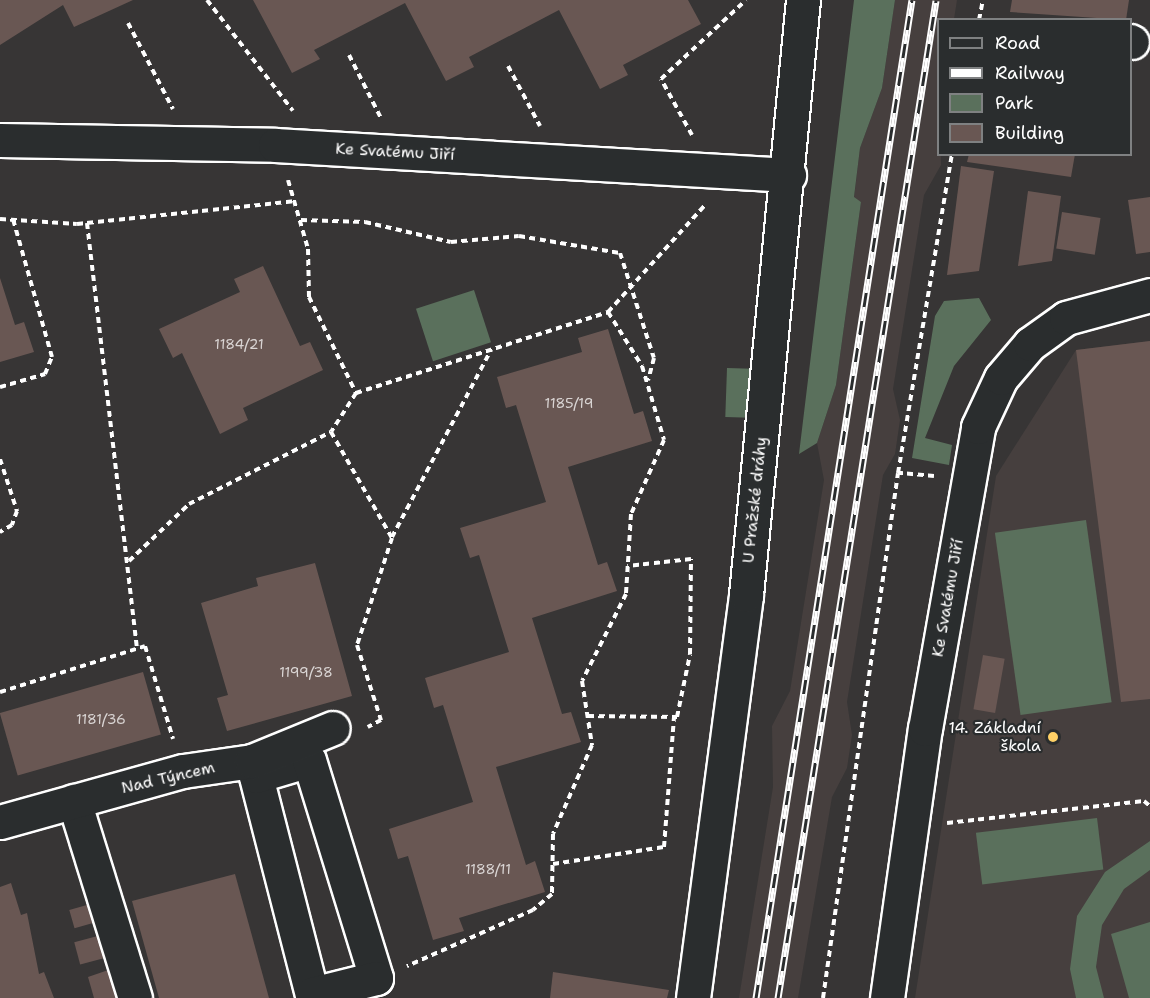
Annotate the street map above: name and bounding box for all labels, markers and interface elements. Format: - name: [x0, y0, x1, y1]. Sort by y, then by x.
- legend: [937, 18, 1132, 156]
- text: Road: [995, 31, 1040, 55]
- text: Railway: [995, 61, 1065, 85]
- text: Park: [995, 91, 1034, 115]
- text: Building: [995, 121, 1064, 145]
- street label: Ke Svatému Jiří: [335, 139, 455, 165]
- house number: 1184/21: [214, 336, 264, 352]
- house number: 1185/19: [545, 395, 593, 411]
- street label: U Pražské dráhy: [739, 436, 771, 564]
- street label: Ke Svatému Jiří: [928, 538, 968, 658]
- house number: 1199/38: [279, 664, 333, 680]
- house number: 1181/36: [76, 711, 126, 727]
- place label: 14. Základní škola: [948, 718, 1041, 756]
- marker: 14. Základní škola: [1046, 730, 1060, 744]
- street label: Nad Týncem: [119, 758, 217, 798]
- house number: 1188/11: [465, 861, 511, 877]

